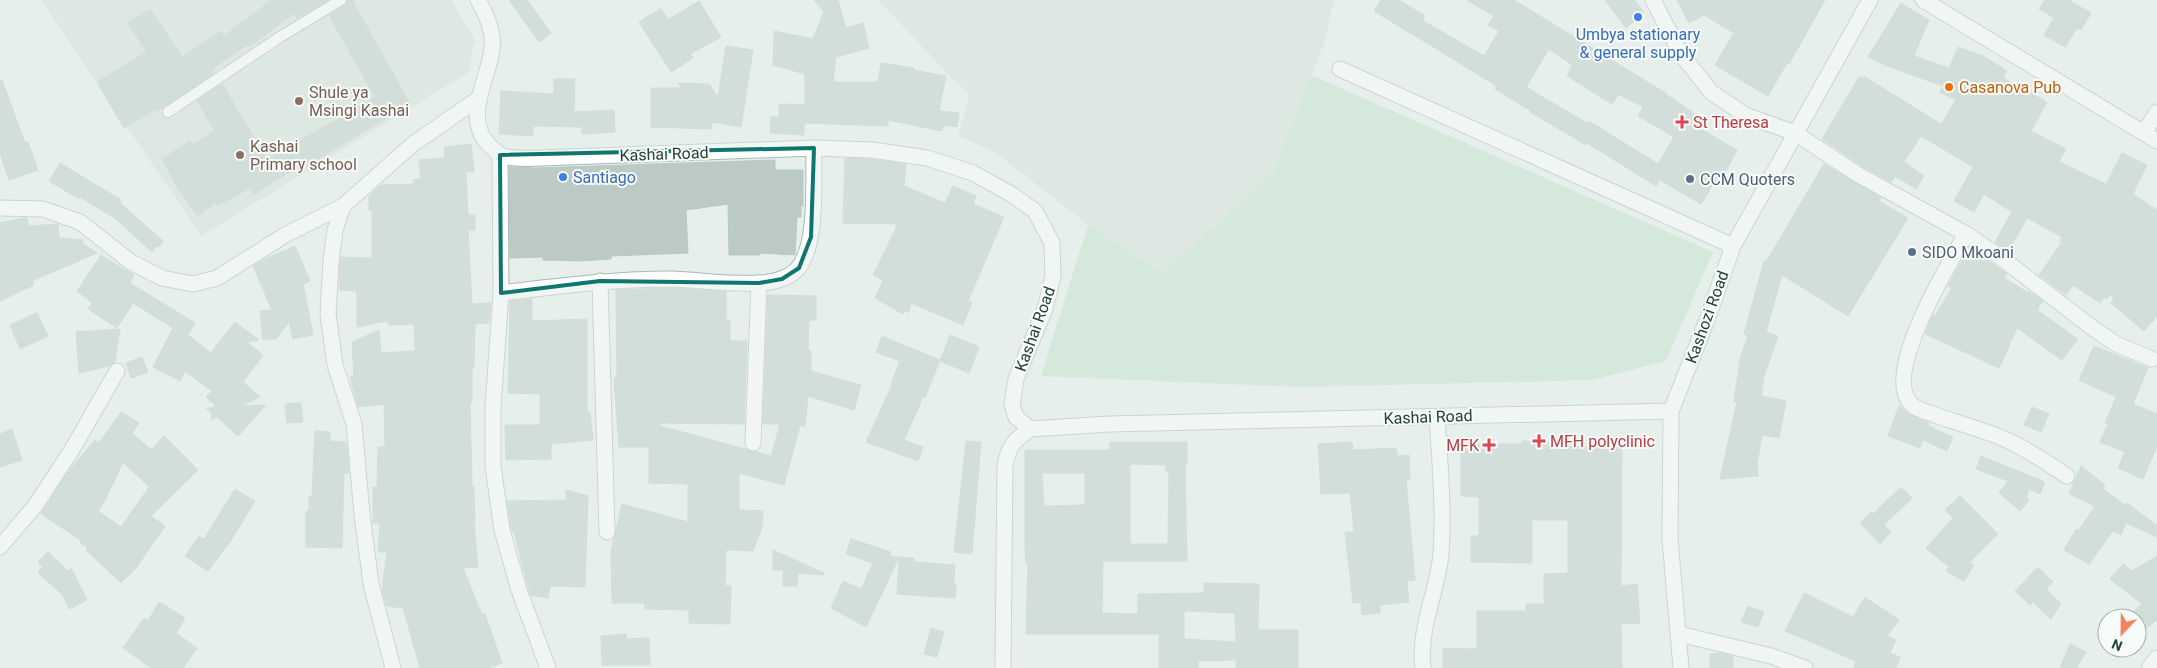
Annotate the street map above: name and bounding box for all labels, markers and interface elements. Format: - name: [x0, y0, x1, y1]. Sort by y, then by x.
- marker: Umbya stationary & general supply: [1632, 11, 1644, 23]
- place label: Umbya stationary & general supply: [1576, 25, 1701, 62]
- place label: Casanova Pub: [1959, 78, 2061, 97]
- marker: Casanova Pub: [1943, 81, 1955, 93]
- place label: Shule ya Msingi Kashai: [309, 83, 409, 120]
- marker: Shule ya Msingi Kashai: [293, 95, 305, 107]
- place label: St Theresa: [1693, 113, 1769, 132]
- marker: St Theresa: [1675, 115, 1689, 129]
- place label: Kashai Primary school: [250, 137, 357, 174]
- street label: Kashai Road: [619, 143, 709, 165]
- marker: Kashai Primary school: [234, 149, 246, 161]
- place label: Santiago: [573, 168, 636, 187]
- place label: CCM Quoters: [1700, 170, 1795, 189]
- marker: Santiago: [557, 171, 569, 183]
- marker: CCM Quoters: [1684, 173, 1696, 185]
- place label: SIDO Mkoani: [1922, 243, 2014, 262]
- marker: SIDO Mkoani: [1906, 246, 1918, 258]
- street label: Kashozi Road: [1681, 268, 1733, 366]
- street label: Kashai Road: [1011, 284, 1059, 374]
- street label: Kashai Road: [1383, 406, 1473, 428]
- place label: MFH polyclinic: [1550, 432, 1655, 451]
- marker: MFH polyclinic: [1532, 434, 1546, 448]
- place label: MFK: [1446, 436, 1480, 455]
- marker: MFK: [1483, 439, 1495, 451]
- north arrow: [2097, 608, 2147, 658]
- text: N: [2110, 636, 2125, 654]

